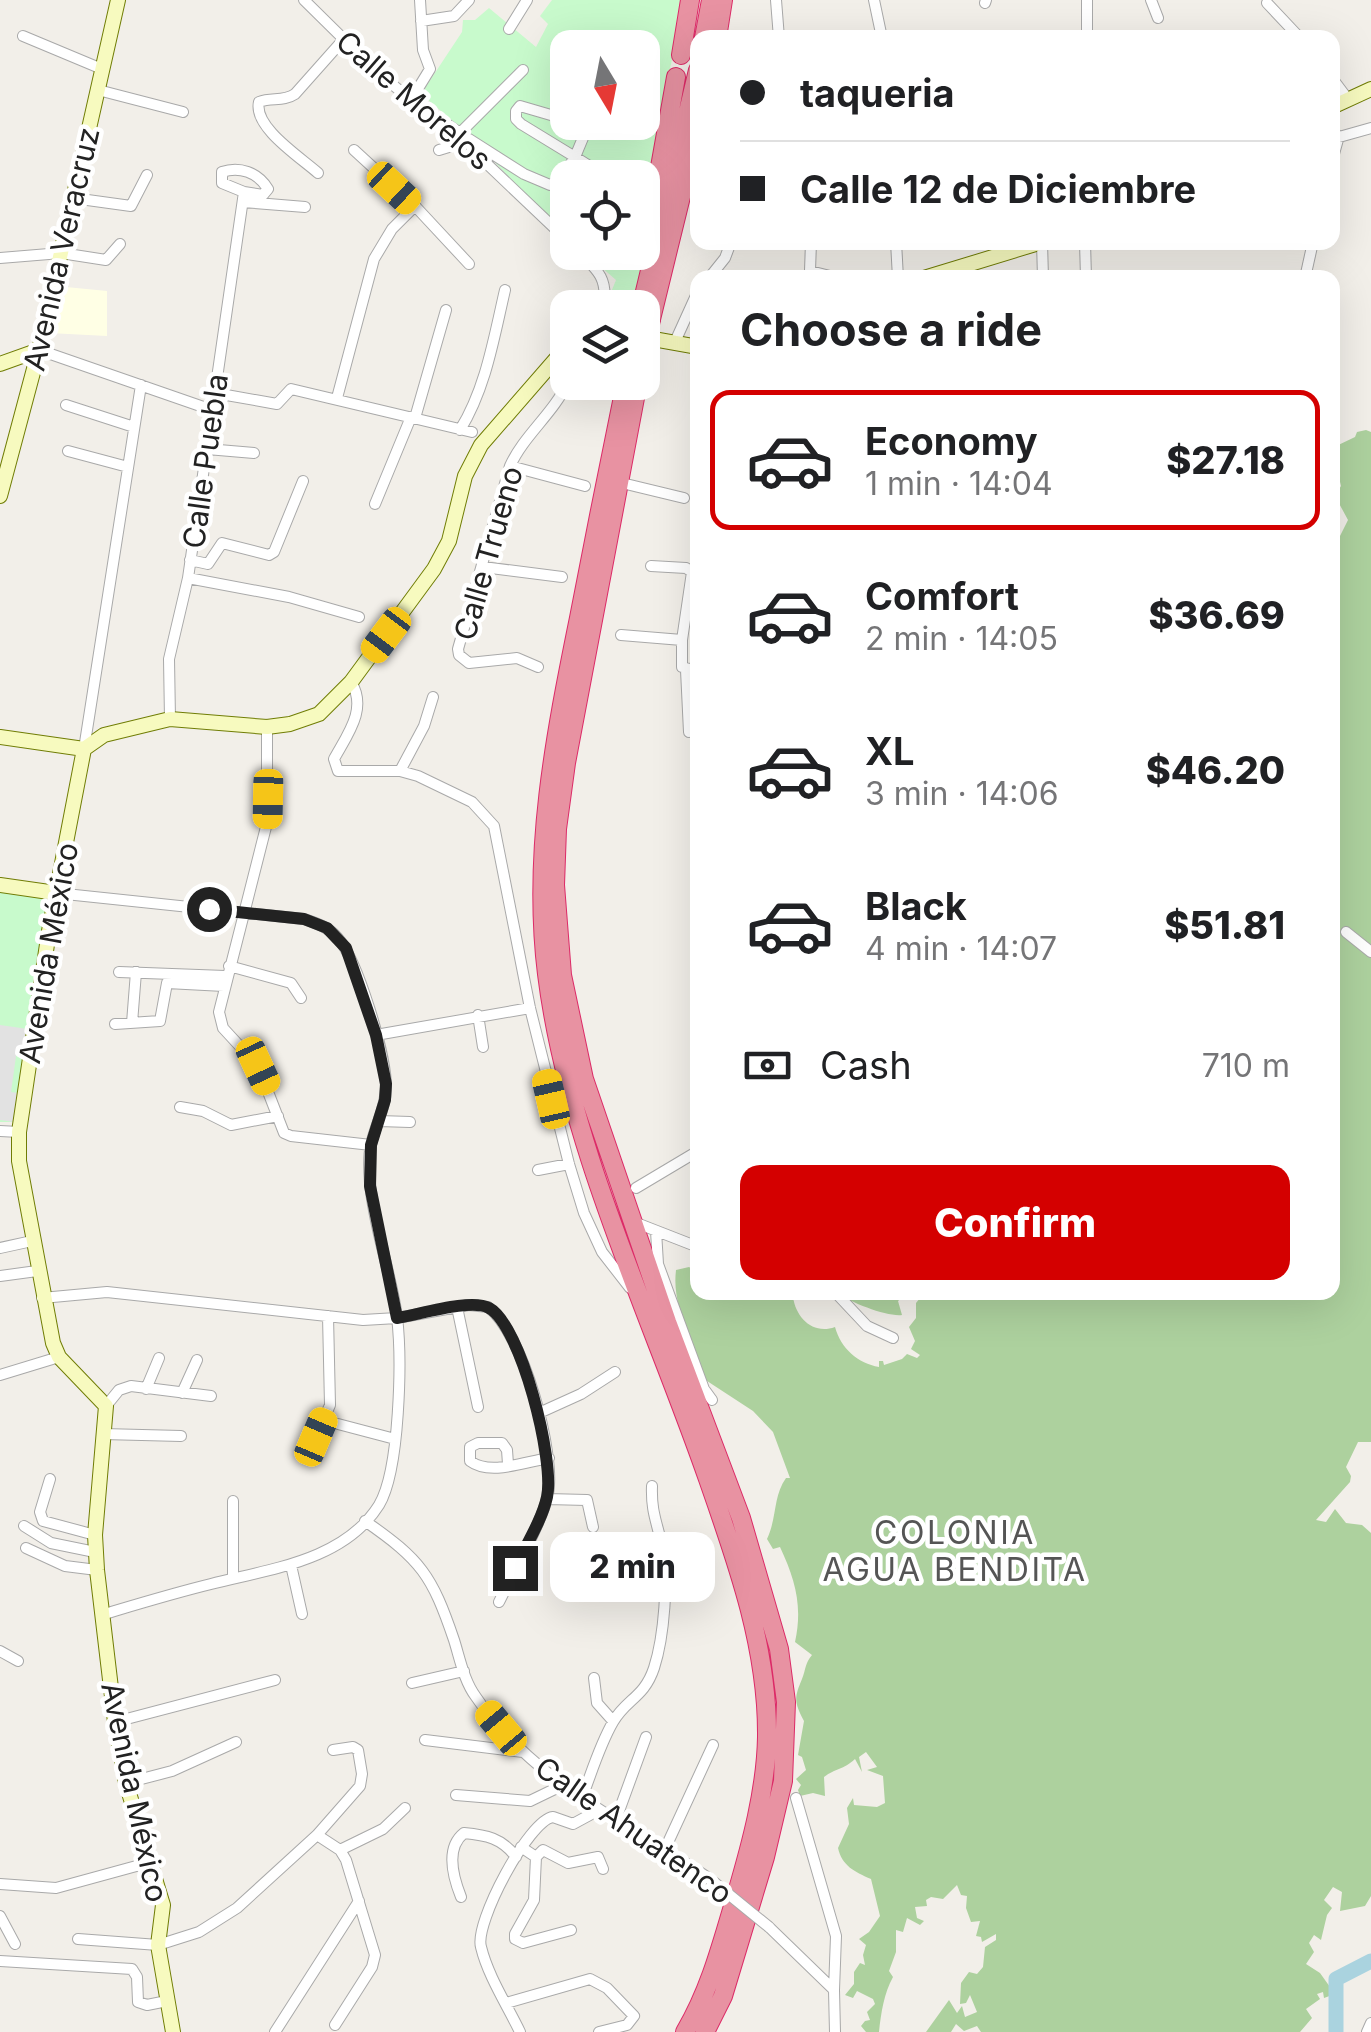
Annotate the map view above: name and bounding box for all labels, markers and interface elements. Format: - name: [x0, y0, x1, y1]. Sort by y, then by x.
- street label: Calle Morelos: [329, 23, 499, 177]
- north arrow: [550, 30, 660, 140]
- map controls: [550, 30, 660, 400]
- text: taqueria: [800, 70, 955, 116]
- street label: Avenida Veracruz: [15, 124, 107, 374]
- car: [362, 157, 426, 219]
- button: locate: [550, 160, 660, 270]
- text: Calle 12 de Diciembre: [800, 166, 1196, 212]
- button: layers: [550, 290, 660, 400]
- text: Choose a ride: [740, 302, 1042, 357]
- street label: Calle Puebla: [175, 371, 235, 551]
- icon: car: [745, 415, 835, 505]
- text: Economy: [865, 418, 1038, 464]
- text: $27.18: [1166, 437, 1285, 483]
- street label: Calle Trueno: [446, 462, 530, 644]
- text: 1 min · 14:04: [865, 464, 1053, 503]
- icon: car: [745, 570, 835, 660]
- text: Comfort: [865, 573, 1019, 619]
- text: $36.69: [1148, 592, 1285, 638]
- car: [356, 602, 416, 668]
- text: 2 min · 14:05: [865, 619, 1058, 658]
- icon: car: [745, 725, 835, 815]
- text: XL: [865, 728, 915, 774]
- text: $46.20: [1146, 747, 1285, 793]
- car: [252, 769, 284, 829]
- text: 3 min · 14:06: [865, 774, 1059, 813]
- street label: Avenida México: [11, 840, 85, 1066]
- icon: car: [745, 880, 835, 970]
- text: Black: [865, 883, 967, 929]
- route start: [187, 887, 232, 932]
- text: $51.81: [1164, 902, 1285, 948]
- text: 4 min · 14:07: [865, 929, 1057, 968]
- car: [232, 1032, 284, 1100]
- icon: cash: [740, 1038, 795, 1093]
- text: Cash: [820, 1042, 912, 1088]
- text: 710 m: [1202, 1046, 1290, 1085]
- car: [530, 1066, 572, 1132]
- button: Confirm: [740, 1165, 1290, 1280]
- car: [290, 1404, 342, 1470]
- district label: COLONIA AGUA BENDITA: [822, 1513, 1088, 1589]
- callout: 2 min: [550, 1533, 715, 1603]
- route end: [493, 1546, 538, 1591]
- text: 2 min: [589, 1547, 676, 1586]
- street label: Avenida México: [94, 1679, 176, 1905]
- car: [470, 1695, 532, 1761]
- street label: Calle Ahuatenco: [529, 1749, 739, 1911]

